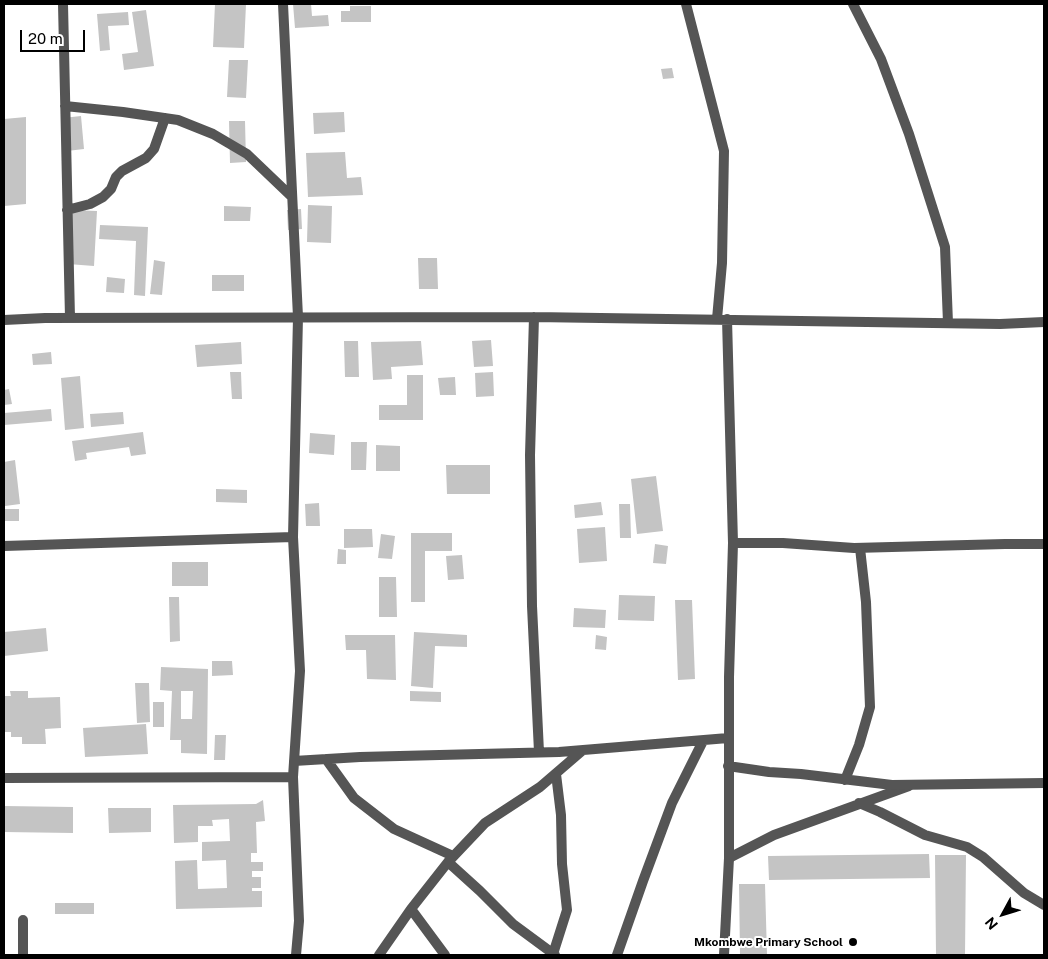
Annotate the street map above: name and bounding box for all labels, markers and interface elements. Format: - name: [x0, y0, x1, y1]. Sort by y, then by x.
- scale bar: [22, 20, 88, 52]
- text: 20 m: [28, 30, 63, 47]
- north arrow: [978, 889, 1028, 939]
- text: N: [982, 914, 1001, 933]
- place label: Mkombwe Primary School: [694, 935, 843, 949]
- marker: Mkombwe Primary School: [847, 936, 859, 948]

